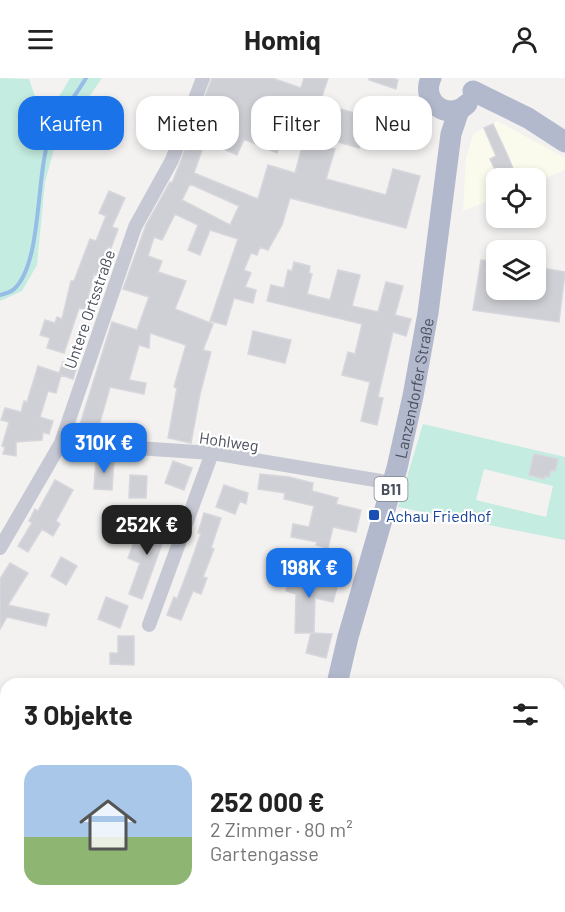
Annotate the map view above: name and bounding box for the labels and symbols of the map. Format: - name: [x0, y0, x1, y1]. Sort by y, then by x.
- street label: Untere Ortsstraße: [60, 247, 118, 371]
- street label: Lanzendorfer Straße: [390, 316, 436, 460]
- pin: 310K €: [55, 423, 153, 474]
- street label: Hohlweg: [198, 427, 260, 455]
- road number: B11: [374, 477, 408, 501]
- pin: 252K €: [98, 505, 196, 556]
- place label: Achau Friedhof: [386, 506, 492, 525]
- marker: Achau Friedhof: [367, 508, 381, 522]
- pin: 198K €: [260, 548, 358, 599]

